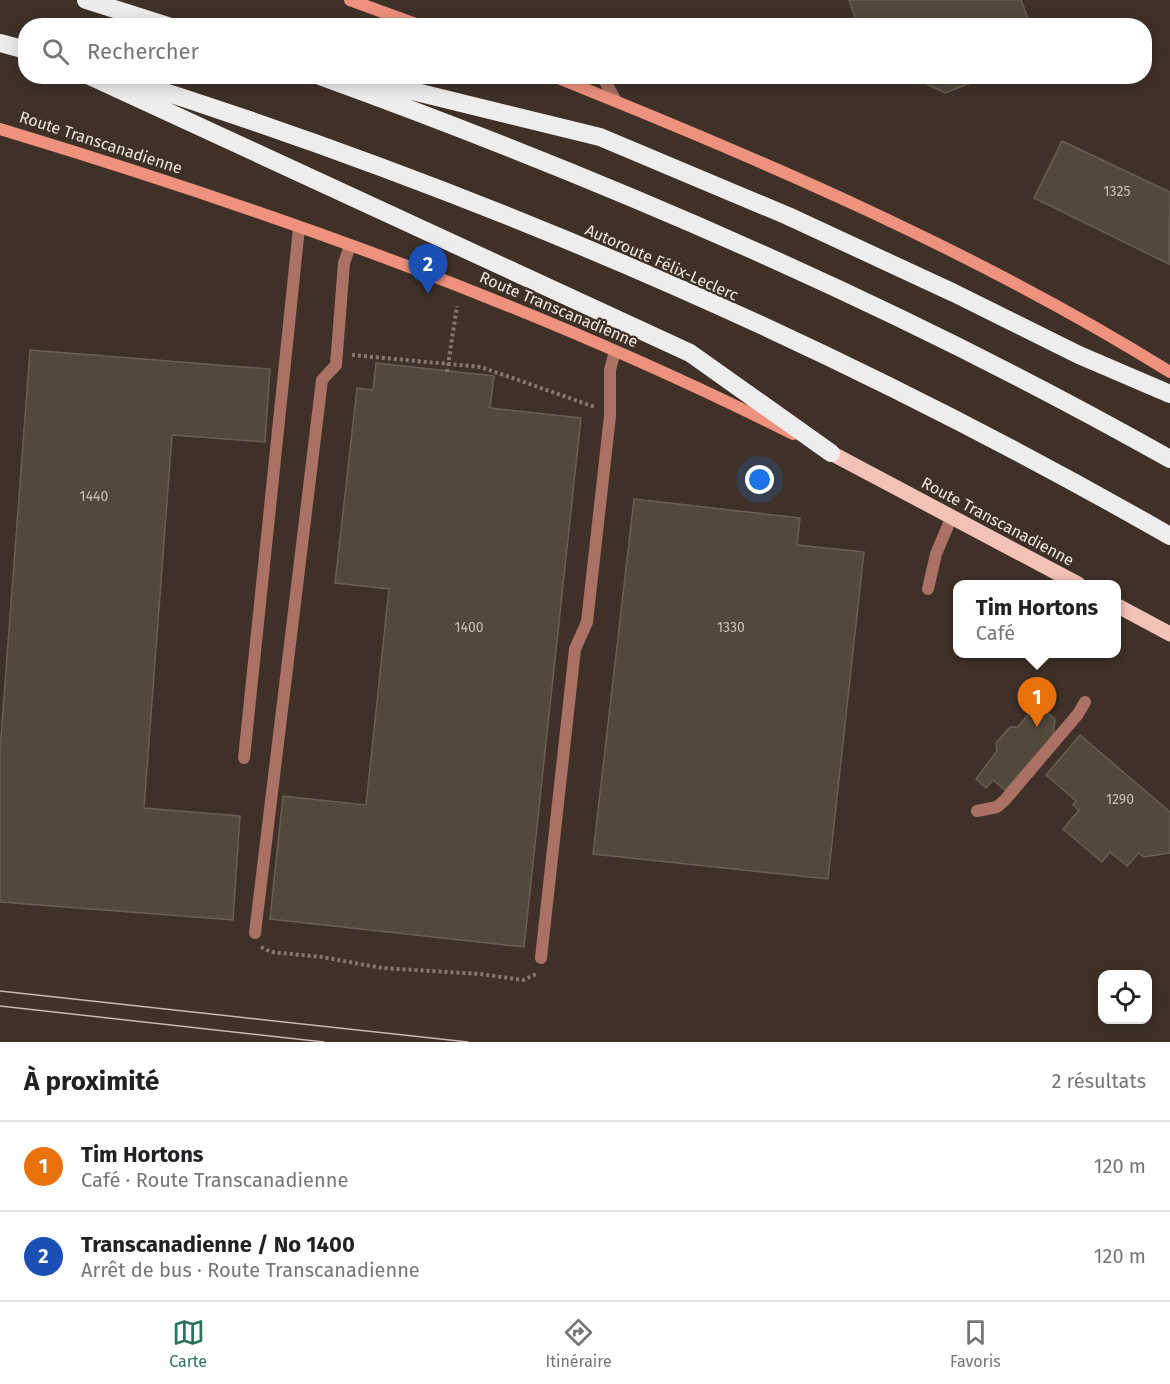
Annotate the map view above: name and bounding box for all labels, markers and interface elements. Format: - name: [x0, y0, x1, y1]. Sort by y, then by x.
- search box: [18, 18, 1152, 84]
- icon: search: [39, 35, 72, 68]
- text: Rechercher: [87, 38, 199, 65]
- street label: Route Transcanadienne: [17, 107, 185, 178]
- house number: 1325: [1104, 183, 1130, 200]
- street label: Autoroute Félix-Leclerc: [582, 220, 742, 305]
- pin: 2: [408, 244, 448, 294]
- street label: Route Transcanadienne: [477, 267, 641, 351]
- your location: [745, 465, 774, 494]
- street label: Route Transcanadienne: [918, 473, 1077, 570]
- house number: 1440: [80, 488, 109, 505]
- popup: [953, 580, 1121, 658]
- text: Tim Hortons: [976, 594, 1098, 621]
- house number: 1400: [454, 619, 484, 636]
- house number: 1330: [717, 619, 745, 636]
- text: Café: [976, 621, 1015, 645]
- pin: 1: [1018, 678, 1056, 727]
- house number: 1290: [1106, 791, 1134, 808]
- map controls: [1098, 970, 1152, 1024]
- button: locate: [1098, 970, 1152, 1024]
- text: À proximité: [24, 1066, 159, 1097]
- text: 2 résultats: [1051, 1069, 1146, 1093]
- text: Tim Hortons: [81, 1141, 203, 1168]
- text: 1: [39, 1154, 48, 1178]
- text: 120 m: [1094, 1154, 1146, 1178]
- text: Café · Route Transcanadienne: [81, 1168, 348, 1192]
- text: Transcanadienne / No 1400: [81, 1231, 355, 1258]
- text: 2: [38, 1244, 49, 1268]
- text: 120 m: [1094, 1244, 1146, 1268]
- text: Arrêt de bus · Route Transcanadienne: [81, 1258, 420, 1282]
- tab: Carte: [169, 1316, 207, 1371]
- tab: Itinéraire: [545, 1316, 612, 1371]
- tab: Favoris: [950, 1316, 1001, 1371]

